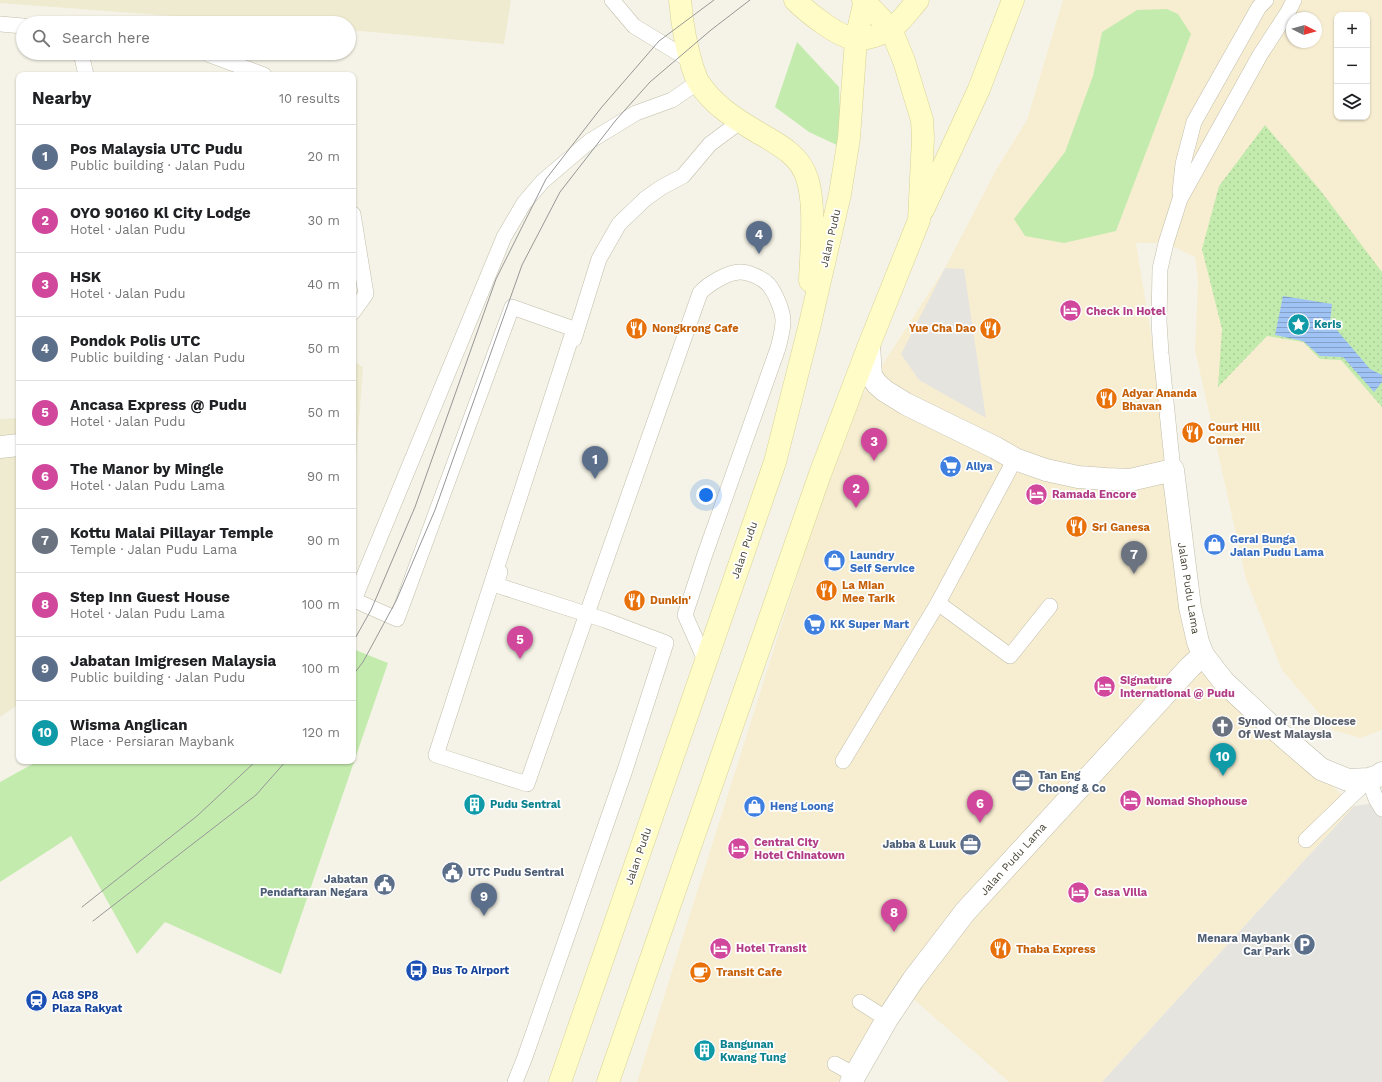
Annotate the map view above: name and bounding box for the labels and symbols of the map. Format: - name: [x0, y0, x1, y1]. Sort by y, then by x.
- north arrow: [1286, 12, 1322, 48]
- street label: Jalan Pudu: [817, 208, 844, 269]
- pin: 4: [746, 221, 772, 254]
- hotel icon: Check In Hotel: [1057, 298, 1083, 324]
- place label: Check In Hotel: [1086, 305, 1166, 318]
- place icon: Keris: [1285, 311, 1311, 337]
- restaurant icon: Nongkrong Cafe: [624, 315, 650, 341]
- restaurant icon: Yue Cha Dao: [978, 315, 1004, 341]
- place label: Keris: [1314, 318, 1341, 331]
- place label: Nongkrong Cafe: [652, 322, 739, 335]
- place label: Yue Cha Dao: [909, 322, 976, 335]
- restaurant icon: Adyar Ananda Bhavan: [1093, 386, 1119, 412]
- place label: Adyar Ananda Bhavan: [1122, 387, 1197, 413]
- restaurant icon: Court Hill Corner: [1180, 420, 1206, 446]
- place label: Court Hill Corner: [1208, 421, 1260, 447]
- pin: 3: [861, 428, 887, 461]
- pin: 1: [582, 446, 608, 479]
- supermarket icon: Aliya: [937, 453, 963, 479]
- place label: Aliya: [966, 460, 993, 473]
- pin: 2: [843, 475, 869, 508]
- hotel icon: Ramada Encore: [1023, 481, 1049, 507]
- your location: [696, 485, 716, 505]
- place label: Ramada Encore: [1052, 488, 1137, 501]
- restaurant icon: Sri Ganesa: [1063, 514, 1089, 540]
- street label: Jalan Pudu: [729, 520, 760, 580]
- place label: Sri Ganesa: [1092, 521, 1151, 534]
- shop icon: Gerai Bunga Jalan Pudu Lama: [1201, 532, 1227, 558]
- place label: Gerai Bunga Jalan Pudu Lama: [1230, 533, 1324, 559]
- pin: 7: [1121, 541, 1147, 574]
- street label: Jalan Pudu Lama: [1175, 541, 1202, 635]
- shop icon: Laundry Self Service: [822, 548, 848, 574]
- place label: Laundry Self Service: [850, 549, 915, 575]
- restaurant icon: La Mian Mee Tarik: [813, 578, 839, 604]
- place label: La Mian Mee Tarik: [842, 579, 895, 605]
- restaurant icon: Dunkin': [621, 587, 647, 613]
- place label: Dunkin': [650, 594, 691, 607]
- supermarket icon: KK Super Mart: [802, 611, 828, 637]
- place label: KK Super Mart: [830, 618, 909, 631]
- pin: 5: [507, 626, 533, 659]
- hotel icon: Signature International @ Pudu: [1091, 673, 1117, 699]
- place label: Signature International @ Pudu: [1120, 674, 1235, 700]
- church icon: Synod Of The Diocese Of West Malaysia: [1209, 714, 1235, 740]
- place label: Synod Of The Diocese Of West Malaysia: [1238, 715, 1356, 741]
- pin: 10: [1210, 743, 1236, 776]
- office icon: Tan Eng Choong & Co: [1010, 768, 1036, 794]
- place label: Tan Eng Choong & Co: [1038, 769, 1106, 795]
- hotel icon: Nomad Shophouse: [1117, 788, 1143, 814]
- pin: 6: [967, 790, 993, 823]
- building icon: Pudu Sentral: [462, 791, 488, 817]
- shop icon: Heng Loong: [741, 793, 767, 819]
- place label: Nomad Shophouse: [1146, 795, 1247, 808]
- place label: Pudu Sentral: [490, 798, 561, 811]
- place label: Heng Loong: [770, 800, 834, 813]
- street label: Jalan Pudu Lama: [977, 820, 1049, 898]
- street label: Jalan Pudu: [623, 826, 654, 886]
- office icon: Jabba & Luuk: [958, 831, 984, 857]
- hotel icon: Central City Hotel Chinatown: [726, 835, 752, 861]
- place label: Central City Hotel Chinatown: [754, 836, 845, 862]
- place label: Jabba & Luuk: [882, 838, 956, 851]
- public building icon: UTC Pudu Sentral: [440, 859, 466, 885]
- place label: UTC Pudu Sentral: [468, 866, 564, 879]
- public building icon: Jabatan Pendaftaran Negara: [371, 872, 397, 898]
- place label: Jabatan Pendaftaran Negara: [260, 873, 369, 899]
- hotel icon: Casa Villa: [1065, 879, 1091, 905]
- pin: 9: [471, 883, 497, 916]
- place label: Casa Villa: [1094, 886, 1148, 899]
- pin: 8: [881, 899, 907, 932]
- parking icon: Menara Maybank Car Park: [1292, 931, 1318, 957]
- place label: Menara Maybank Car Park: [1197, 932, 1290, 958]
- hotel icon: Hotel Transit: [708, 935, 734, 961]
- restaurant icon: Thaba Express: [988, 936, 1014, 962]
- place label: Hotel Transit: [736, 942, 807, 955]
- place label: Thaba Express: [1016, 943, 1096, 956]
- bus stop icon: Bus To Airport: [404, 957, 430, 983]
- cafe icon: Transit Cafe: [688, 959, 714, 985]
- place label: Bus To Airport: [432, 964, 509, 977]
- place label: Transit Cafe: [716, 966, 782, 979]
- station icon: AG8 SP8 Plaza Rakyat: [23, 988, 49, 1014]
- place label: AG8 SP8 Plaza Rakyat: [52, 989, 123, 1015]
- building icon: Bangunan Kwang Tung: [692, 1037, 718, 1063]
- place label: Bangunan Kwang Tung: [720, 1038, 787, 1064]

